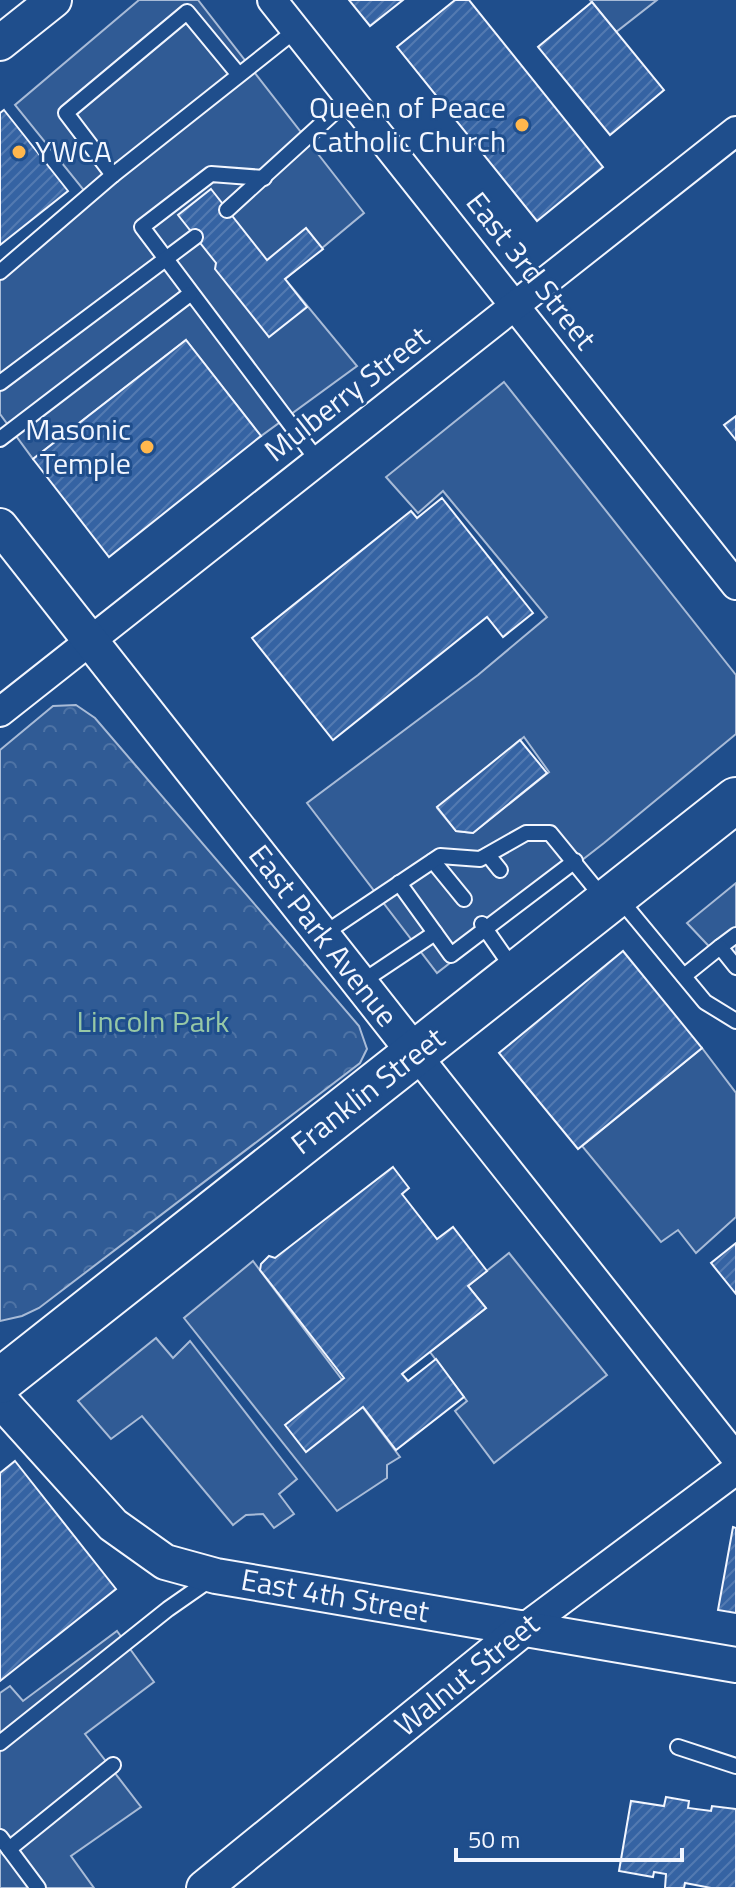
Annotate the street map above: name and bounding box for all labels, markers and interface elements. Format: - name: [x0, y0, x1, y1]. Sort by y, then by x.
- place label: Queen of Peace Catholic Church: [309, 84, 506, 164]
- marker: Queen of Peace Catholic Church: [513, 116, 531, 134]
- place label: YWCA: [35, 128, 112, 174]
- marker: YWCA: [10, 143, 28, 161]
- street label: East 3rd Street: [455, 182, 608, 359]
- street label: Mulberry Street: [254, 314, 439, 472]
- place label: Masonic Temple: [25, 406, 131, 486]
- marker: Masonic Temple: [138, 438, 156, 456]
- street label: East Park Avenue: [238, 834, 410, 1036]
- park label: Lincoln Park: [77, 998, 229, 1044]
- street label: Franklin Street: [280, 1015, 455, 1165]
- street label: East 4th Street: [238, 1556, 433, 1634]
- street label: Walnut Street: [384, 1601, 549, 1747]
- scale bar: [456, 1812, 682, 1862]
- text: 50 m: [468, 1821, 520, 1857]

